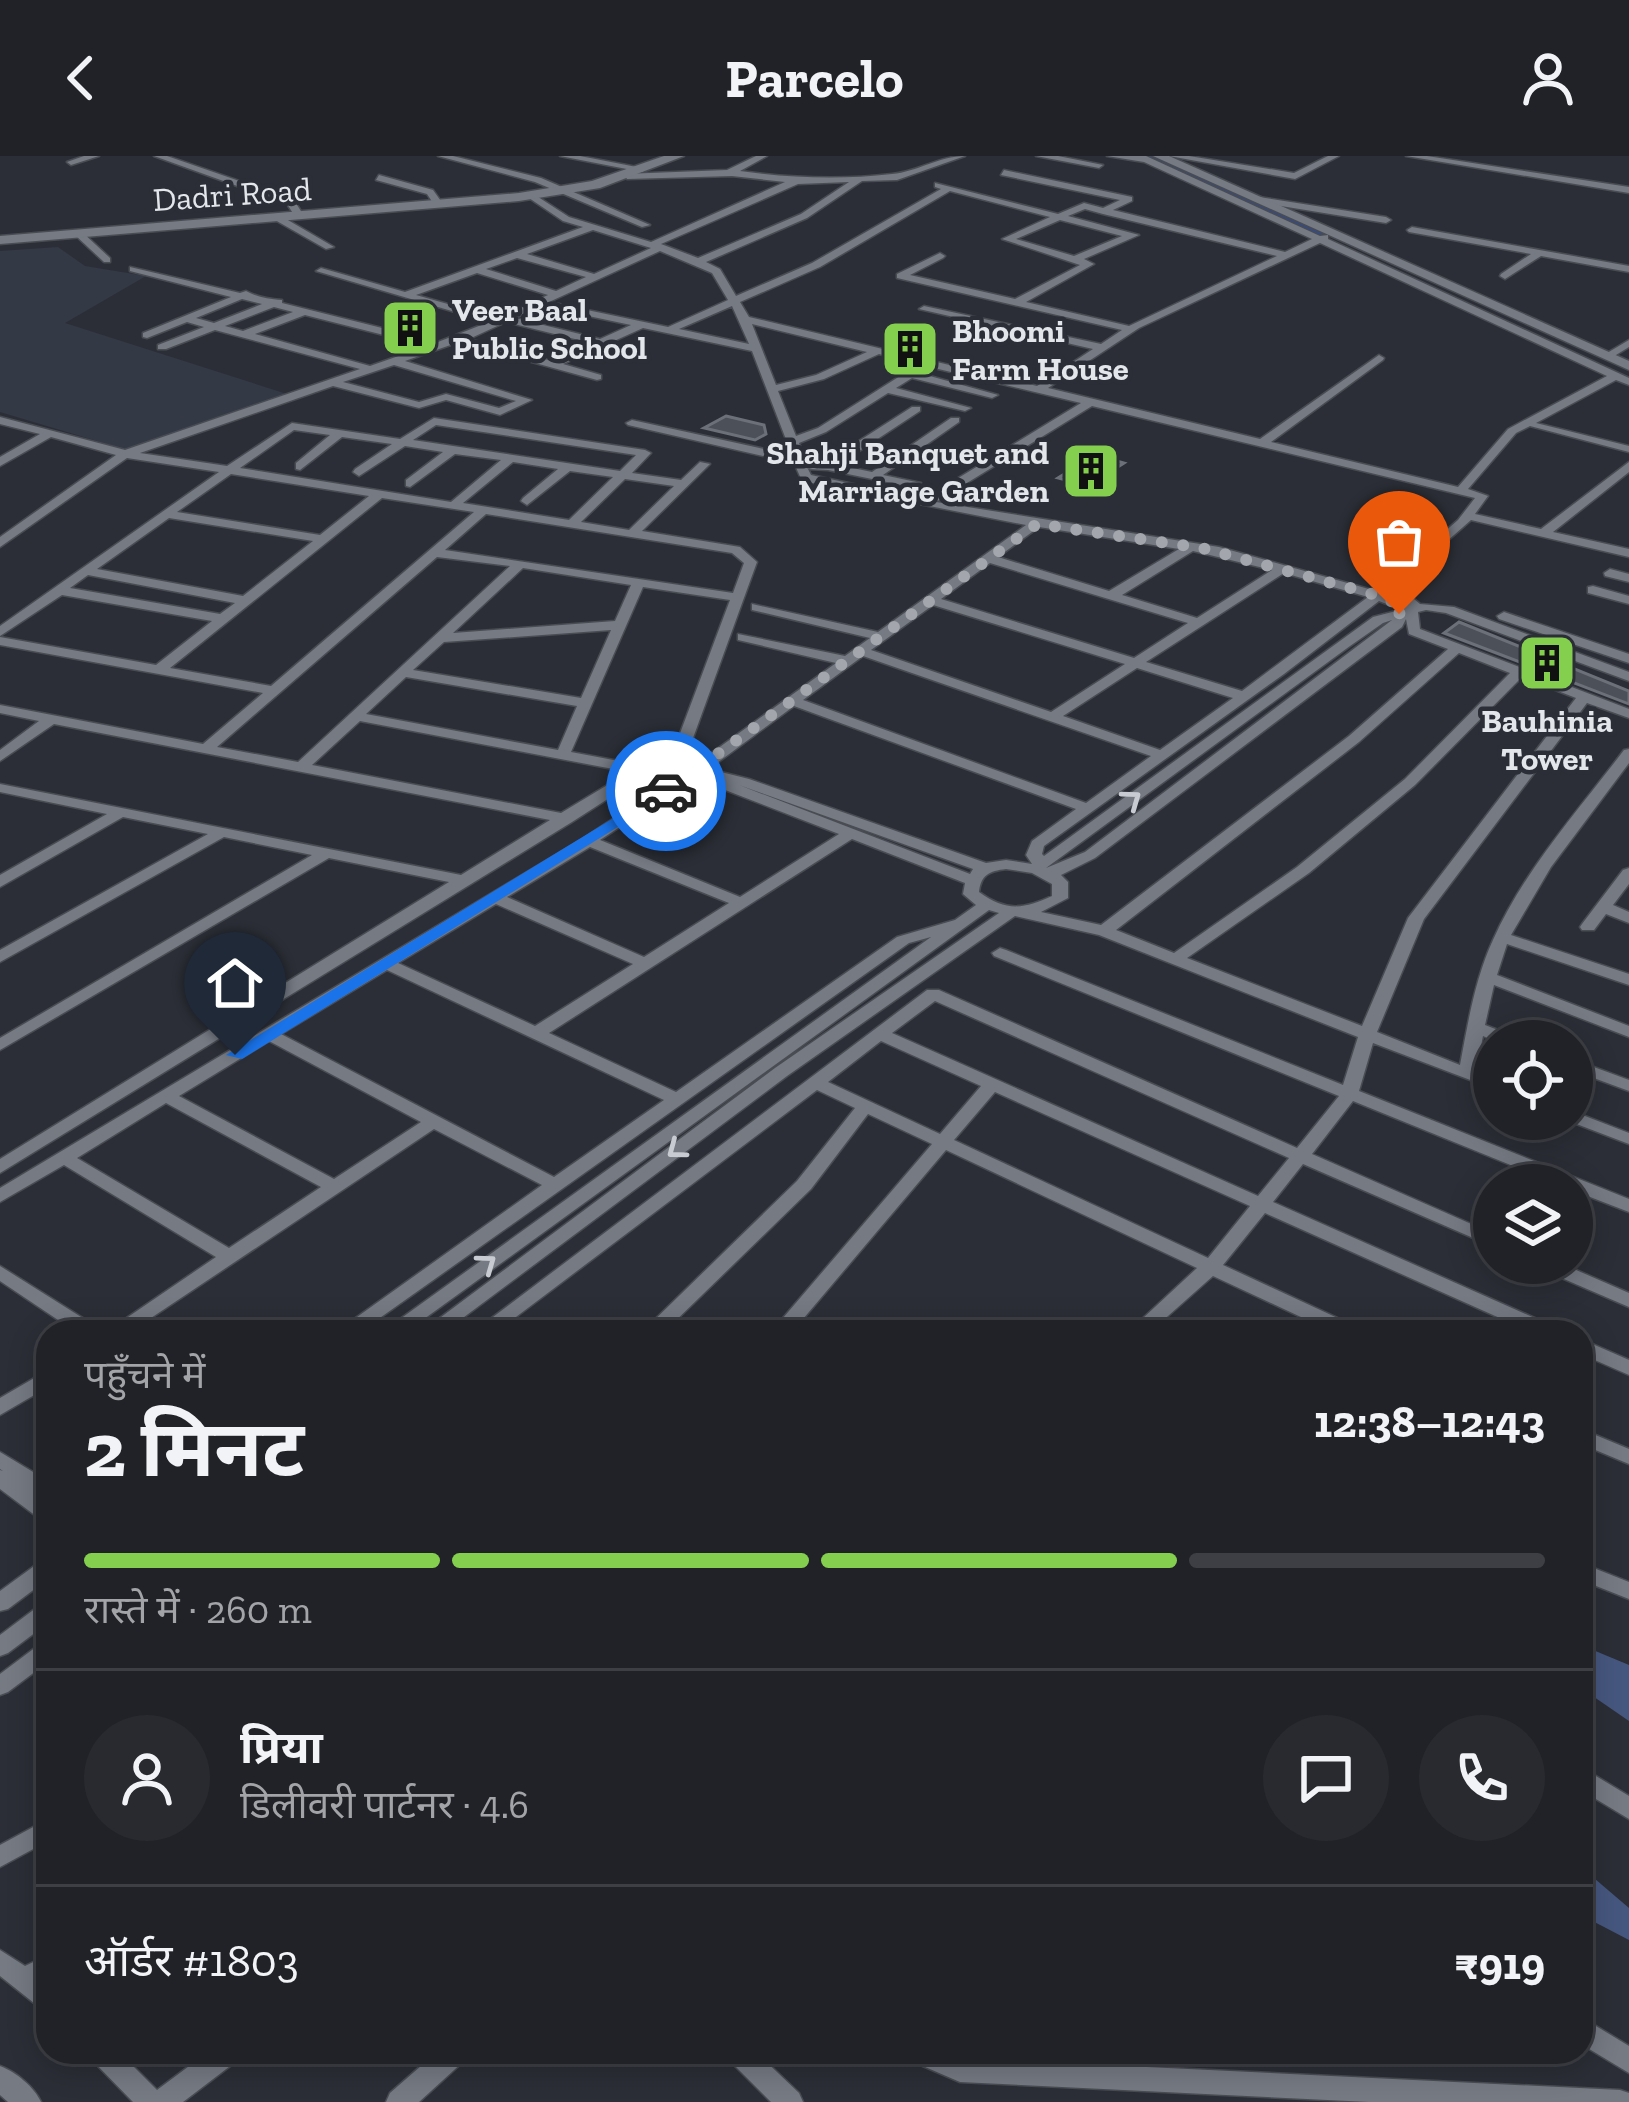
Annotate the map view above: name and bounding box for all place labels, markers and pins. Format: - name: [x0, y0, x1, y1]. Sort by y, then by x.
- place label: Veer Baal Public School: [452, 290, 647, 367]
- building icon: Veer Baal Public School: [379, 297, 441, 359]
- place label: Bhoomi Farm House: [952, 311, 1129, 388]
- building icon: Bhoomi Farm House: [879, 318, 941, 380]
- place label: Shahji Banquet and Marriage Garden: [766, 433, 1049, 510]
- building icon: Shahji Banquet and Marriage Garden: [1060, 440, 1122, 502]
- pin: [1348, 491, 1450, 614]
- building icon: Bauhinia Tower: [1516, 632, 1578, 694]
- place label: Bauhinia Tower: [1481, 701, 1613, 778]
- pin: [184, 932, 286, 1055]

